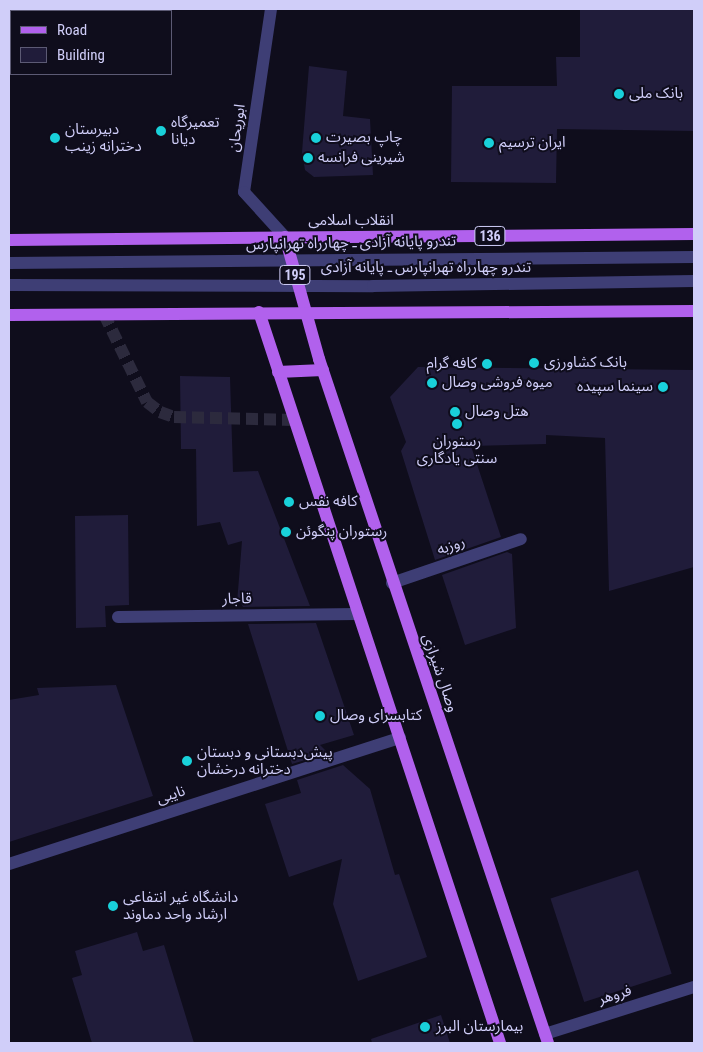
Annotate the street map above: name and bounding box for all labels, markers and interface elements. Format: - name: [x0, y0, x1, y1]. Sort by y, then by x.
- legend: [10, 10, 172, 75]
- text: Road: [57, 21, 87, 39]
- text: Building: [57, 46, 105, 64]
- place label: بانک ملی: [629, 85, 683, 103]
- marker: بانک ملی: [613, 88, 625, 100]
- street label: ابوریحان: [225, 103, 249, 153]
- place label: تعمیرگاه دیانا: [171, 113, 220, 148]
- place label: دبیرستان دخترانه زینب: [65, 120, 142, 155]
- marker: تعمیرگاه دیانا: [155, 125, 167, 137]
- place label: چاپ بصیرت: [326, 129, 402, 147]
- marker: دبیرستان دخترانه زینب: [49, 132, 61, 144]
- marker: چاپ بصیرت: [310, 132, 322, 144]
- place label: ایران ترسیم: [499, 134, 566, 152]
- marker: ایران ترسیم: [483, 137, 495, 149]
- place label: شیرینی فرانسه: [318, 149, 405, 167]
- marker: شیرینی فرانسه: [302, 152, 314, 164]
- street label: انقلاب اسلامی: [308, 212, 394, 230]
- road number: 136: [474, 225, 506, 248]
- street label: تندرو پایانه آزادی ـ چهارراه تهرانپارس: [246, 232, 456, 254]
- street label: تندرو چهارراه تهرانپارس ـ پایانه آزادی: [321, 259, 531, 277]
- road number: 195: [279, 264, 311, 286]
- place label: بانک کشاورزی: [544, 354, 627, 372]
- place label: کافه گرام: [426, 355, 477, 373]
- marker: بانک کشاورزی: [528, 357, 540, 369]
- marker: کافه گرام: [481, 358, 493, 370]
- place label: میوه فروشی وصال: [442, 374, 553, 392]
- marker: میوه فروشی وصال: [426, 377, 438, 389]
- place label: سینما سپیده: [577, 378, 653, 396]
- marker: سینما سپیده: [657, 381, 669, 393]
- place label: هتل وصال: [465, 403, 529, 421]
- marker: هتل وصال: [449, 406, 461, 418]
- marker: رستوران سنتی یادگاری: [451, 418, 463, 430]
- place label: رستوران سنتی یادگاری: [417, 432, 497, 467]
- place label: کافه نفس: [299, 493, 357, 511]
- marker: کافه نفس: [283, 496, 295, 508]
- place label: رستوران پنگوئن: [296, 523, 387, 541]
- marker: رستوران پنگوئن: [280, 526, 292, 538]
- street label: روزبه: [435, 533, 467, 559]
- street label: قاجار: [222, 590, 252, 608]
- street label: وصال شیرازی: [418, 631, 462, 715]
- place label: کتابسرای وصال: [330, 707, 422, 725]
- marker: کتابسرای وصال: [314, 710, 326, 722]
- place label: پیش‌دبستانی و دبستان دخترانه درخشان: [197, 743, 333, 778]
- marker: پیش‌دبستانی و دبستان دخترانه درخشان: [181, 755, 193, 767]
- street label: نایبی: [154, 782, 188, 808]
- place label: دانشگاه غیر انتفاعی ارشاد واحد دماوند: [123, 888, 238, 923]
- marker: دانشگاه غیر انتفاعی ارشاد واحد دماوند: [107, 900, 119, 912]
- street label: فروهر: [596, 981, 634, 1009]
- place label: بیمارستان البرز: [436, 1018, 523, 1036]
- marker: بیمارستان البرز: [418, 1020, 432, 1034]

